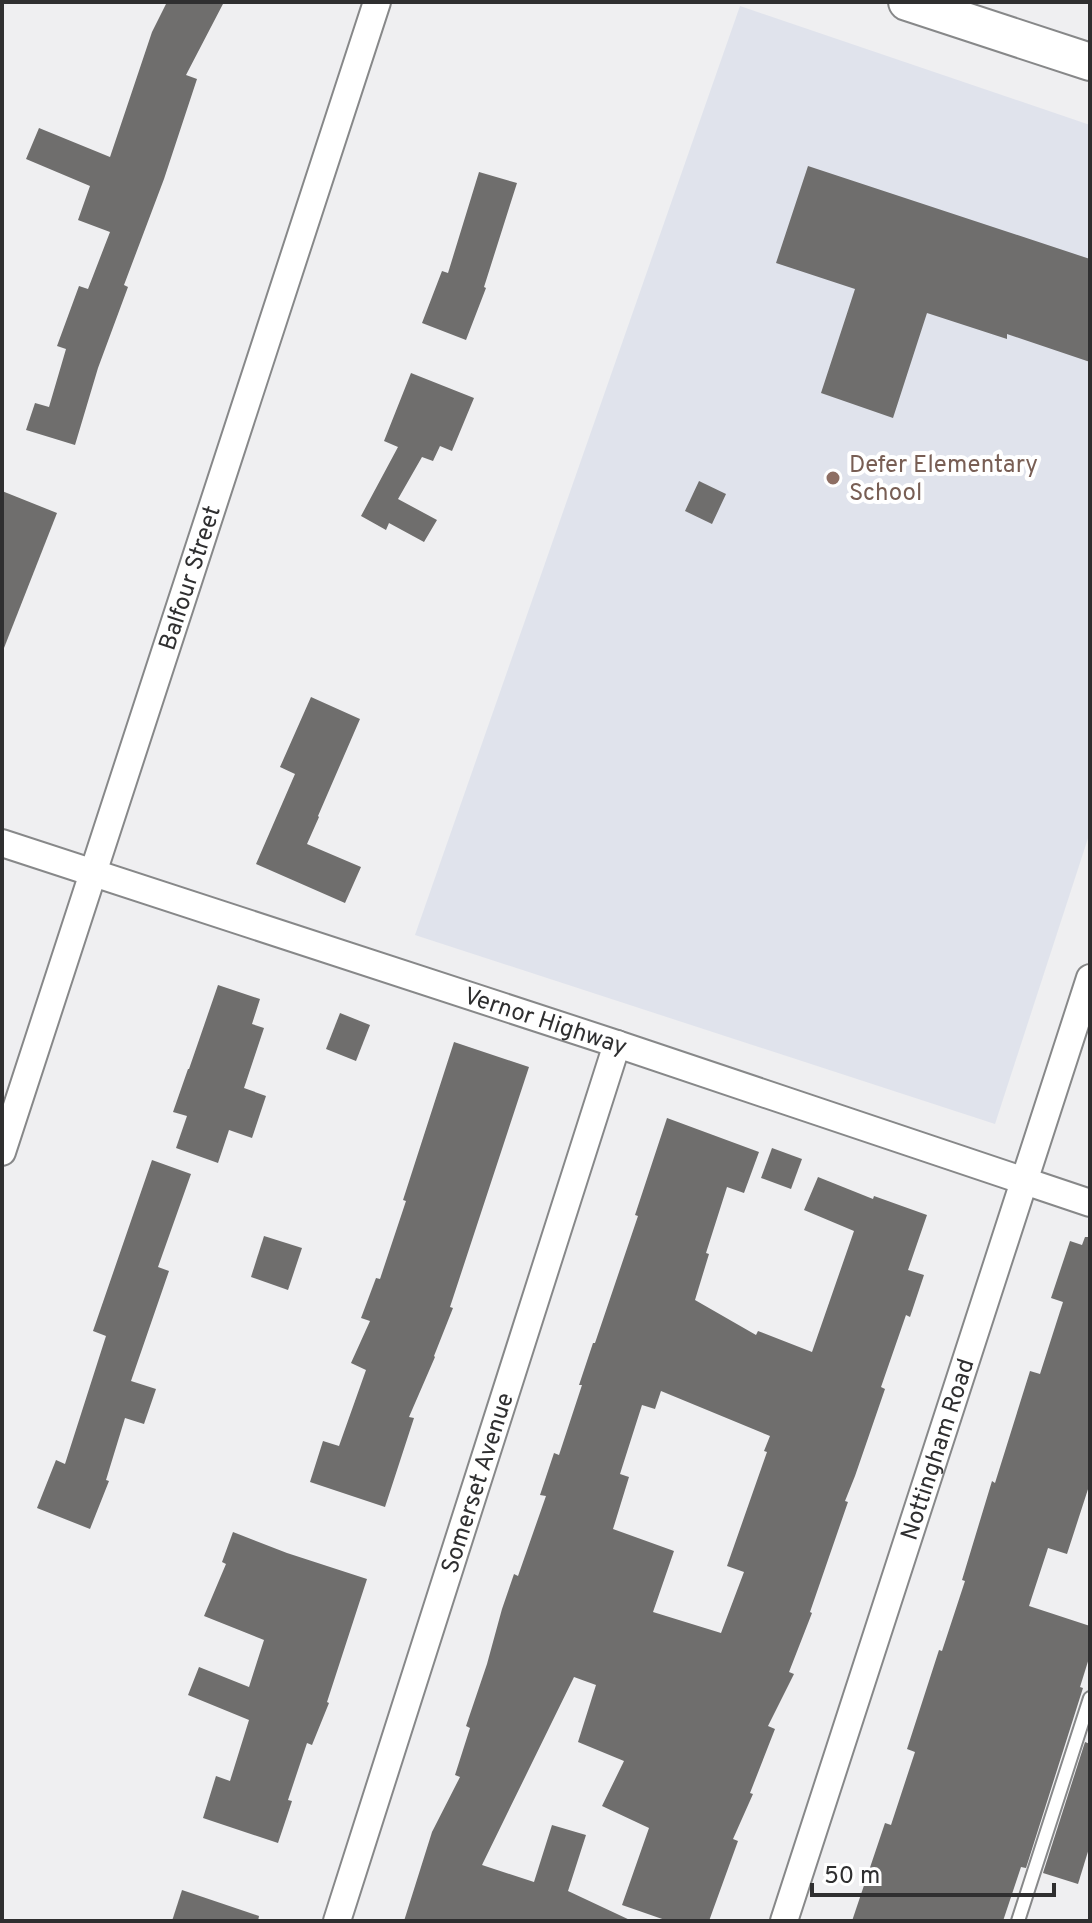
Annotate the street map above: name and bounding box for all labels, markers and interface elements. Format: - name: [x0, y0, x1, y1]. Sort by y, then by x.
- place label: Defer Elementary School: [849, 451, 1038, 509]
- marker: Defer Elementary School: [824, 469, 842, 487]
- street label: Balfour Street: [154, 502, 229, 655]
- street label: Vernor Highway: [460, 982, 631, 1063]
- street label: Nottingham Road: [896, 1355, 982, 1544]
- street label: Somerset Avenue: [436, 1389, 522, 1577]
- scale bar: [812, 1847, 1054, 1897]
- text: 50 m: [824, 1862, 880, 1892]

